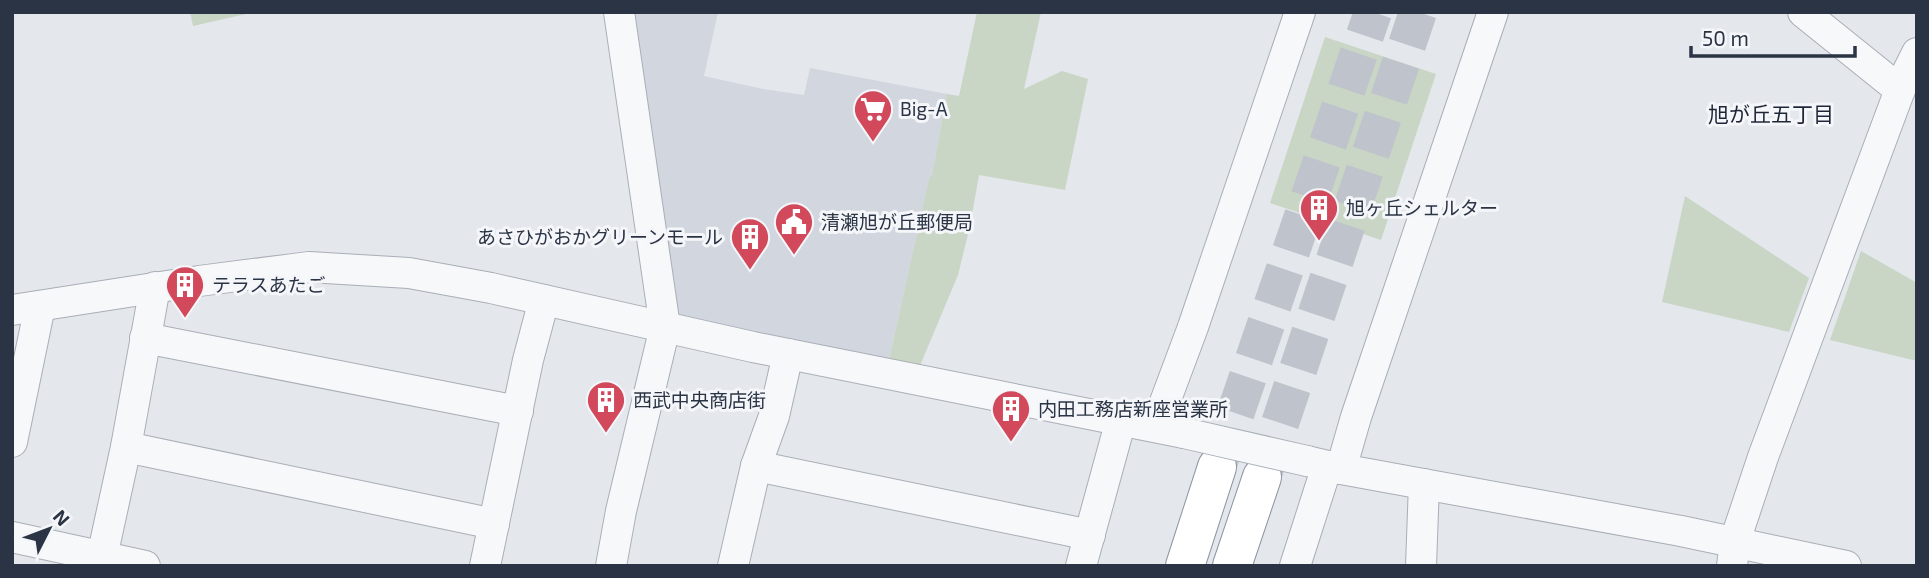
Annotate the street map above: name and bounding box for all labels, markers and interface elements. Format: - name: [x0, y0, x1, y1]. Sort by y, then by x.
- scale bar: [1691, 14, 1856, 58]
- text: 50 m: [1702, 25, 1749, 50]
- supermarket icon: Big-A: [852, 88, 894, 143]
- place label: Big-A: [900, 97, 948, 120]
- district label: 旭が丘五丁目: [1708, 101, 1834, 126]
- building icon: 旭ヶ丘シェルター: [1298, 187, 1340, 242]
- place label: 旭ヶ丘シェルター: [1346, 196, 1498, 219]
- public building icon: 清瀬旭が丘郵便局: [773, 201, 815, 256]
- place label: 清瀬旭が丘郵便局: [821, 210, 973, 233]
- building icon: あさひがおかグリーンモール: [729, 216, 771, 271]
- place label: あさひがおかグリーンモール: [477, 225, 723, 248]
- building icon: テラスあたご: [164, 264, 206, 319]
- place label: テラスあたご: [212, 273, 326, 296]
- building icon: 西武中央商店街: [585, 379, 627, 434]
- place label: 西武中央商店街: [633, 388, 766, 411]
- building icon: 内田工務店新座営業所: [990, 388, 1032, 443]
- place label: 内田工務店新座営業所: [1038, 397, 1228, 420]
- north arrow: [14, 494, 84, 564]
- text: N: [49, 504, 75, 530]

